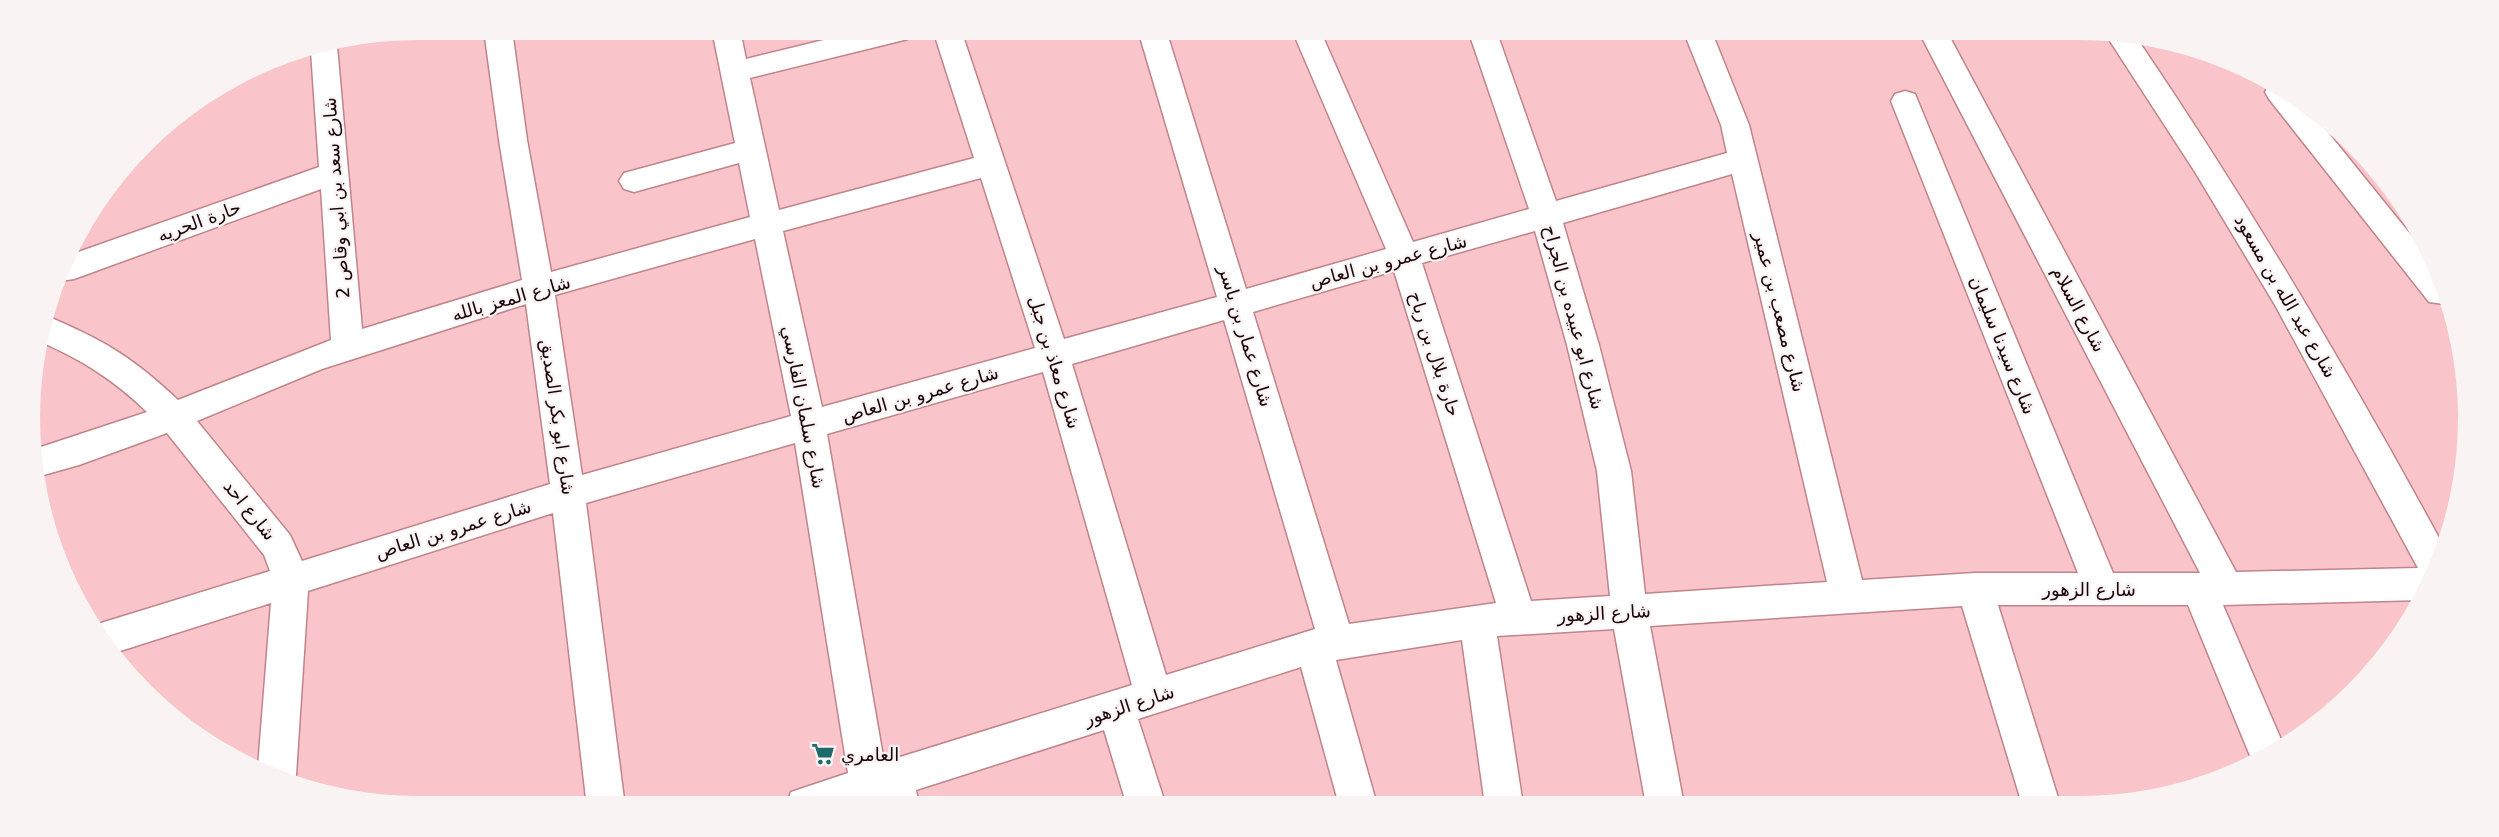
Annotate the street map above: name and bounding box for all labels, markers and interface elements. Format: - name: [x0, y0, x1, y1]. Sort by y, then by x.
- street label: شارع سعد بن ابي وقاص 2: [318, 97, 355, 299]
- street label: حارة الحريه: [154, 196, 244, 247]
- street label: شارع عبد الله بن مسعود: [2230, 211, 2341, 382]
- street label: شارع ابو عبيده بن الجراح: [1538, 222, 1609, 412]
- street label: شارع مصعب بن عمير: [1749, 229, 1810, 394]
- street label: شارع عمرو بن العاص: [1307, 230, 1469, 293]
- street label: شارع عمار بن ياسر: [1213, 262, 1277, 410]
- street label: شارع السلام: [2047, 263, 2110, 356]
- street label: شارع المعز بالله: [449, 271, 573, 326]
- street label: شارع سيدنا سليمان: [1965, 273, 2040, 418]
- street label: حارة بلال بن رباح: [1404, 289, 1465, 419]
- street label: شارع معاذ بن جبل: [1024, 293, 1085, 431]
- street label: شارع سلمان الفارسي: [777, 324, 830, 490]
- street label: شارع ابو بكر الصديق: [536, 338, 579, 496]
- street label: شارع عمرو بن العاص: [839, 362, 1001, 427]
- street label: شارع احد: [219, 476, 281, 545]
- street label: شارع عمرو بن العاص: [372, 495, 534, 564]
- street label: شارع الزهور: [2041, 579, 2136, 601]
- street label: شارع الزهور: [1556, 600, 1651, 627]
- street label: شارع الزهور: [1080, 681, 1177, 731]
- supermarket icon: العامري: [810, 741, 836, 767]
- place label: العامري: [841, 744, 899, 766]

